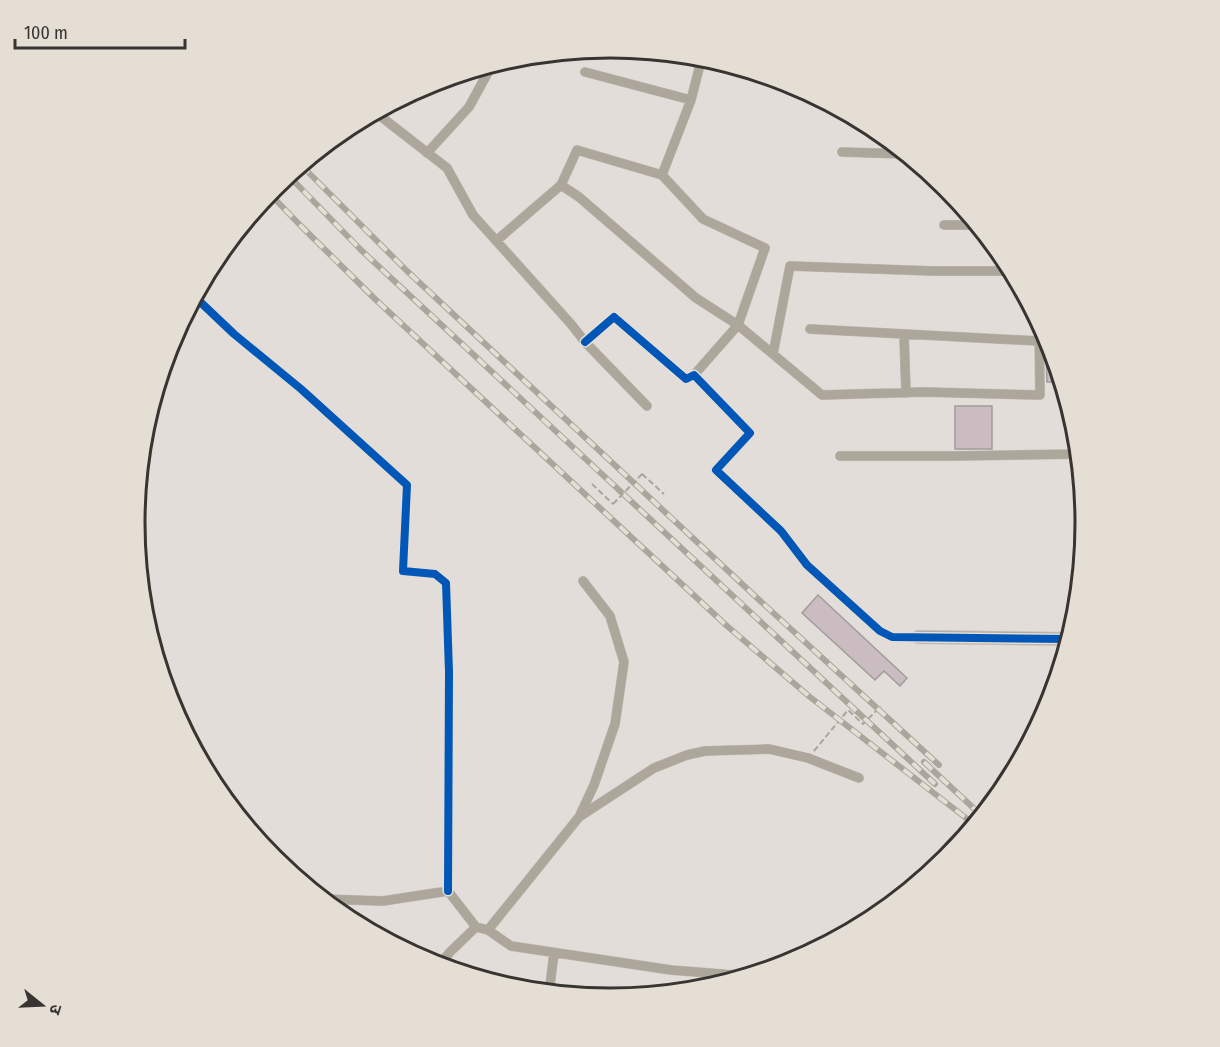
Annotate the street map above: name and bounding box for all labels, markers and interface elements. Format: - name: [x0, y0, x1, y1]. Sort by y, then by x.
- scale bar: [15, 12, 184, 50]
- text: 100 m: [24, 22, 68, 44]
- north arrow: [12, 975, 72, 1035]
- text: उ: [45, 1002, 66, 1017]

